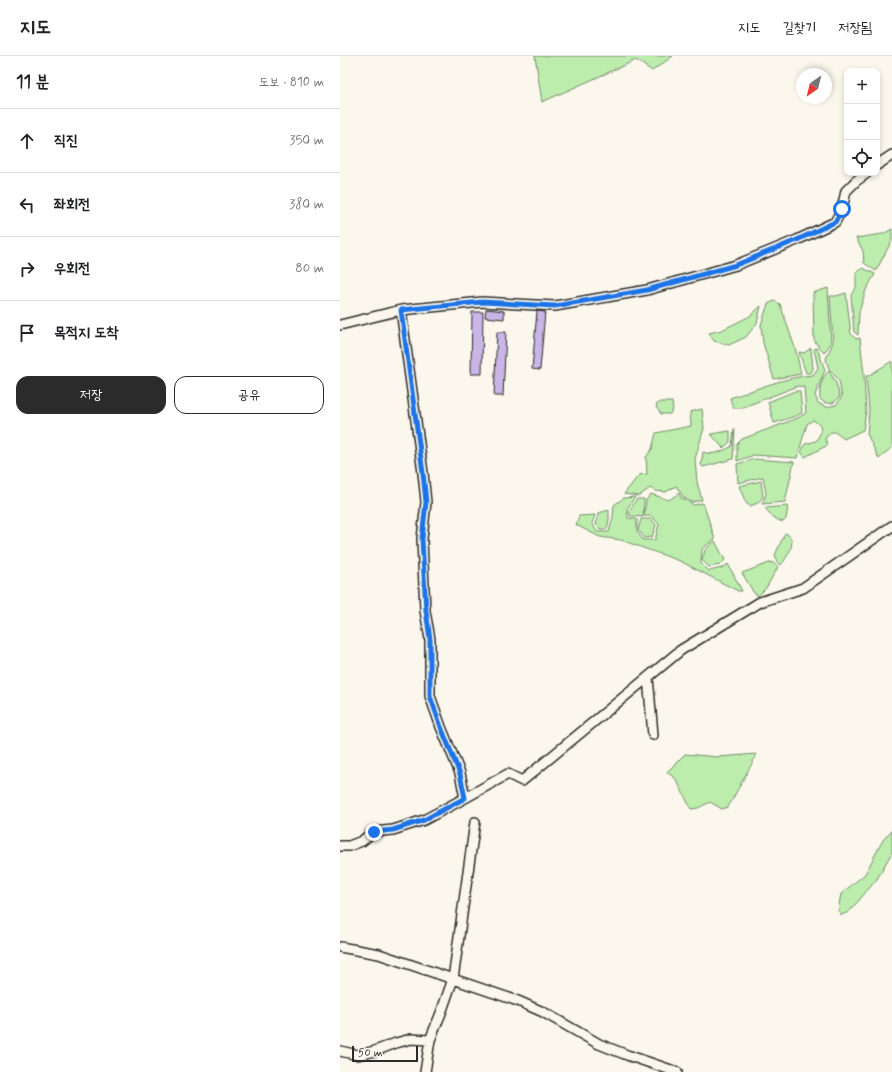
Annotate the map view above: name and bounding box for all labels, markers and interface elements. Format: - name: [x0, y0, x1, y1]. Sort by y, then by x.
- text: 지도: [20, 15, 51, 40]
- text: 지도: [738, 19, 760, 37]
- text: 길찾기: [782, 19, 816, 37]
- text: 저장됨: [838, 19, 872, 37]
- north arrow: [796, 68, 832, 104]
- map controls: [844, 68, 880, 176]
- button: +: [844, 68, 880, 104]
- text: 11 분: [16, 71, 49, 93]
- text: 도보 · 810 m: [259, 74, 324, 91]
- button: −: [844, 104, 880, 140]
- icon: ahead: [16, 130, 38, 152]
- text: 직진: [54, 131, 78, 151]
- text: 350 m: [290, 132, 324, 149]
- button: locate: [844, 140, 880, 176]
- icon: left: [16, 194, 38, 216]
- text: 좌회전: [54, 195, 90, 215]
- text: 380 m: [289, 196, 324, 213]
- route start: [833, 200, 851, 218]
- icon: right: [16, 258, 38, 280]
- text: 우회전: [54, 259, 90, 279]
- text: 80 m: [295, 260, 324, 277]
- icon: arrive: [16, 322, 38, 344]
- text: 목적지 도착: [54, 323, 118, 343]
- button: 저장: [16, 376, 166, 414]
- button: 공유: [174, 376, 324, 414]
- route end: [365, 823, 383, 841]
- scale bar: [352, 1044, 418, 1063]
- text: 50 m: [358, 1046, 383, 1060]

